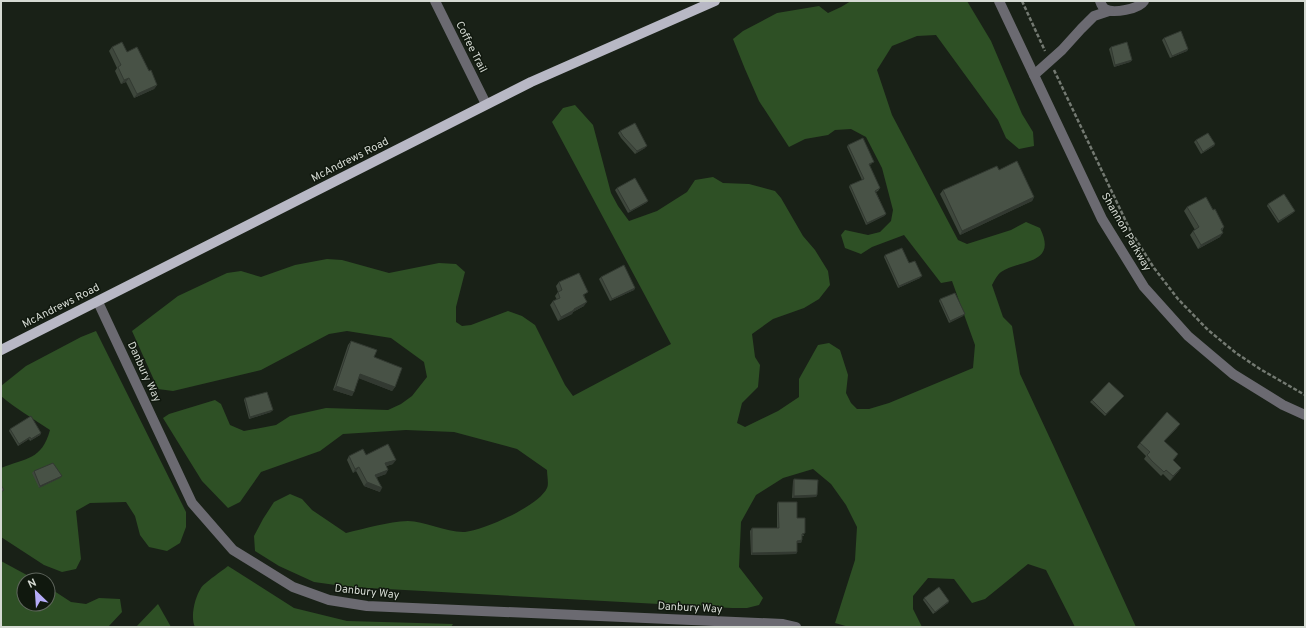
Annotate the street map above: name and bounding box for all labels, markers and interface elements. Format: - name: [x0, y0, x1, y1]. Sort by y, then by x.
- street label: Coffee Trail: [452, 19, 490, 75]
- street label: McAndrews Road: [309, 134, 391, 186]
- street label: Shannon Parkway: [1098, 190, 1154, 274]
- street label: McAndrews Road: [20, 280, 102, 332]
- street label: Danbury Way: [124, 340, 164, 405]
- north arrow: [16, 572, 56, 612]
- text: N: [26, 576, 39, 592]
- street label: Danbury Way: [334, 582, 400, 602]
- street label: Danbury Way: [657, 599, 723, 617]

